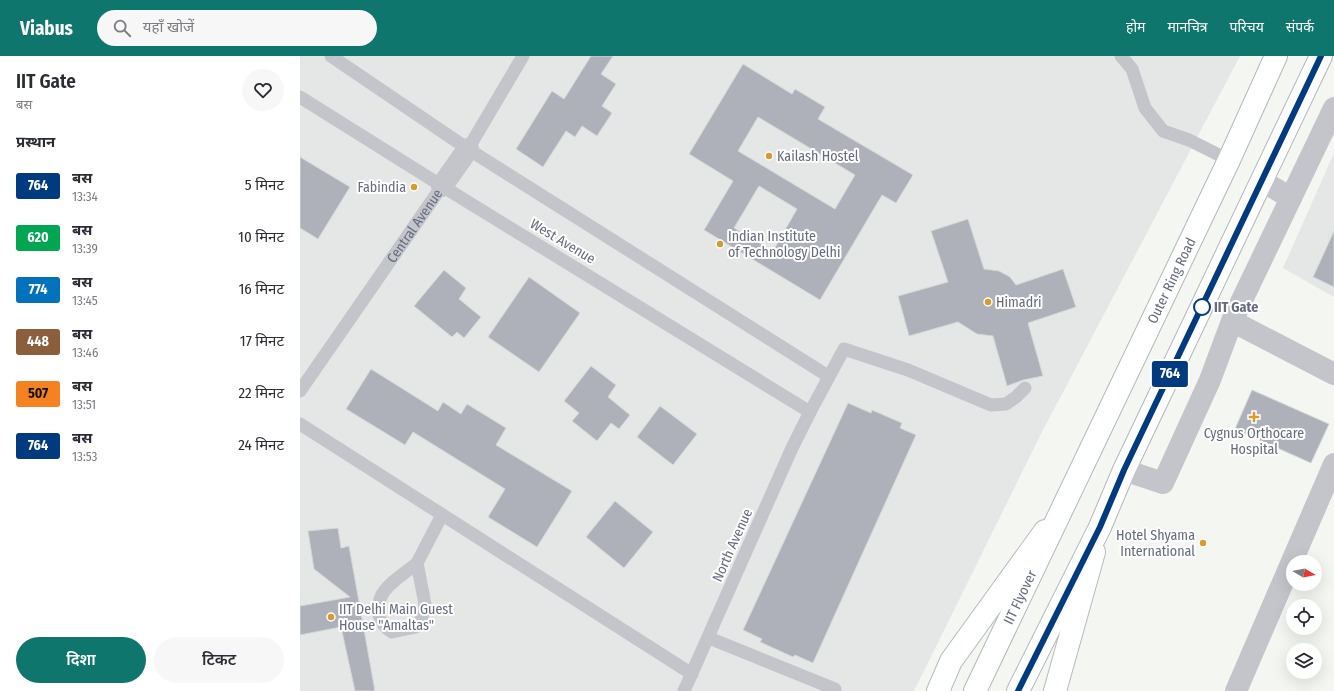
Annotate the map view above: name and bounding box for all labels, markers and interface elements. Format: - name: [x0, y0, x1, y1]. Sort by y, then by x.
- search box: [97, 10, 377, 46]
- text: Viabus: [20, 17, 73, 40]
- icon: search: [111, 17, 133, 39]
- text: यहाँ खोजें: [143, 18, 194, 36]
- text: होम: [1126, 19, 1145, 36]
- text: मानचित्र: [1167, 19, 1208, 36]
- text: परिचय: [1230, 19, 1264, 36]
- text: संपर्क: [1286, 19, 1314, 36]
- button: heart: [242, 69, 284, 111]
- text: IIT Gate: [16, 70, 76, 93]
- text: बस: [16, 97, 32, 112]
- text: प्रस्थान: [16, 133, 55, 151]
- place label: Kailash Hostel: [777, 148, 859, 165]
- marker: Kailash Hostel: [764, 151, 774, 161]
- text: बस: [72, 169, 92, 187]
- text: 5 मिनट: [245, 176, 284, 194]
- text: 764: [28, 177, 48, 194]
- place label: Fabindia: [358, 179, 406, 196]
- marker: Fabindia: [409, 182, 419, 192]
- street label: Central Avenue: [383, 186, 446, 266]
- text: 13:34: [72, 189, 98, 204]
- street label: West Avenue: [527, 215, 599, 268]
- text: बस: [72, 221, 92, 239]
- text: 10 मिनट: [238, 228, 284, 246]
- place label: Indian Institute of Technology Delhi: [728, 228, 840, 261]
- text: 620: [27, 229, 49, 246]
- street label: Outer Ring Road: [1144, 235, 1200, 326]
- marker: Indian Institute of Technology Delhi: [715, 239, 725, 249]
- text: 13:39: [72, 241, 98, 256]
- text: बस: [72, 273, 92, 291]
- text: 16 मिनट: [238, 280, 284, 298]
- text: 774: [29, 281, 47, 298]
- text: 13:45: [72, 293, 98, 308]
- place label: Himadri: [996, 294, 1042, 311]
- marker: Himadri: [983, 297, 993, 307]
- marker: IIT Gate: [1193, 298, 1211, 316]
- place label: IIT Gate: [1214, 299, 1258, 316]
- text: बस: [72, 325, 92, 343]
- text: 17 मिनट: [240, 332, 284, 350]
- text: 448: [27, 333, 49, 350]
- text: 13:46: [72, 345, 98, 360]
- line badge: 764: [1147, 361, 1193, 387]
- text: 764: [1160, 365, 1180, 382]
- text: बस: [72, 377, 92, 395]
- text: 22 मिनट: [239, 384, 284, 402]
- text: 507: [28, 385, 48, 402]
- text: 13:51: [72, 397, 96, 412]
- marker: Cygnus Orthocare Hospital: [1248, 411, 1260, 423]
- place label: Cygnus Orthocare Hospital: [1204, 425, 1304, 458]
- text: बस: [72, 429, 92, 447]
- text: 24 मिनट: [238, 436, 284, 454]
- text: 764: [28, 437, 48, 454]
- text: 13:53: [72, 449, 97, 464]
- street label: North Avenue: [709, 506, 756, 584]
- place label: Hotel Shyama International: [1116, 527, 1195, 560]
- marker: Hotel Shyama International: [1198, 538, 1208, 548]
- north arrow: [1286, 555, 1322, 591]
- map controls: [1286, 555, 1322, 679]
- street label: IIT Flyover: [1000, 567, 1041, 627]
- button: locate: [1286, 599, 1322, 635]
- place label: IIT Delhi Main Guest House "Amaltas": [339, 601, 453, 634]
- marker: IIT Delhi Main Guest House "Amaltas": [326, 612, 336, 622]
- button: दिशा: [16, 637, 146, 683]
- button: टिकट: [154, 637, 284, 683]
- button: layers: [1286, 643, 1322, 679]

